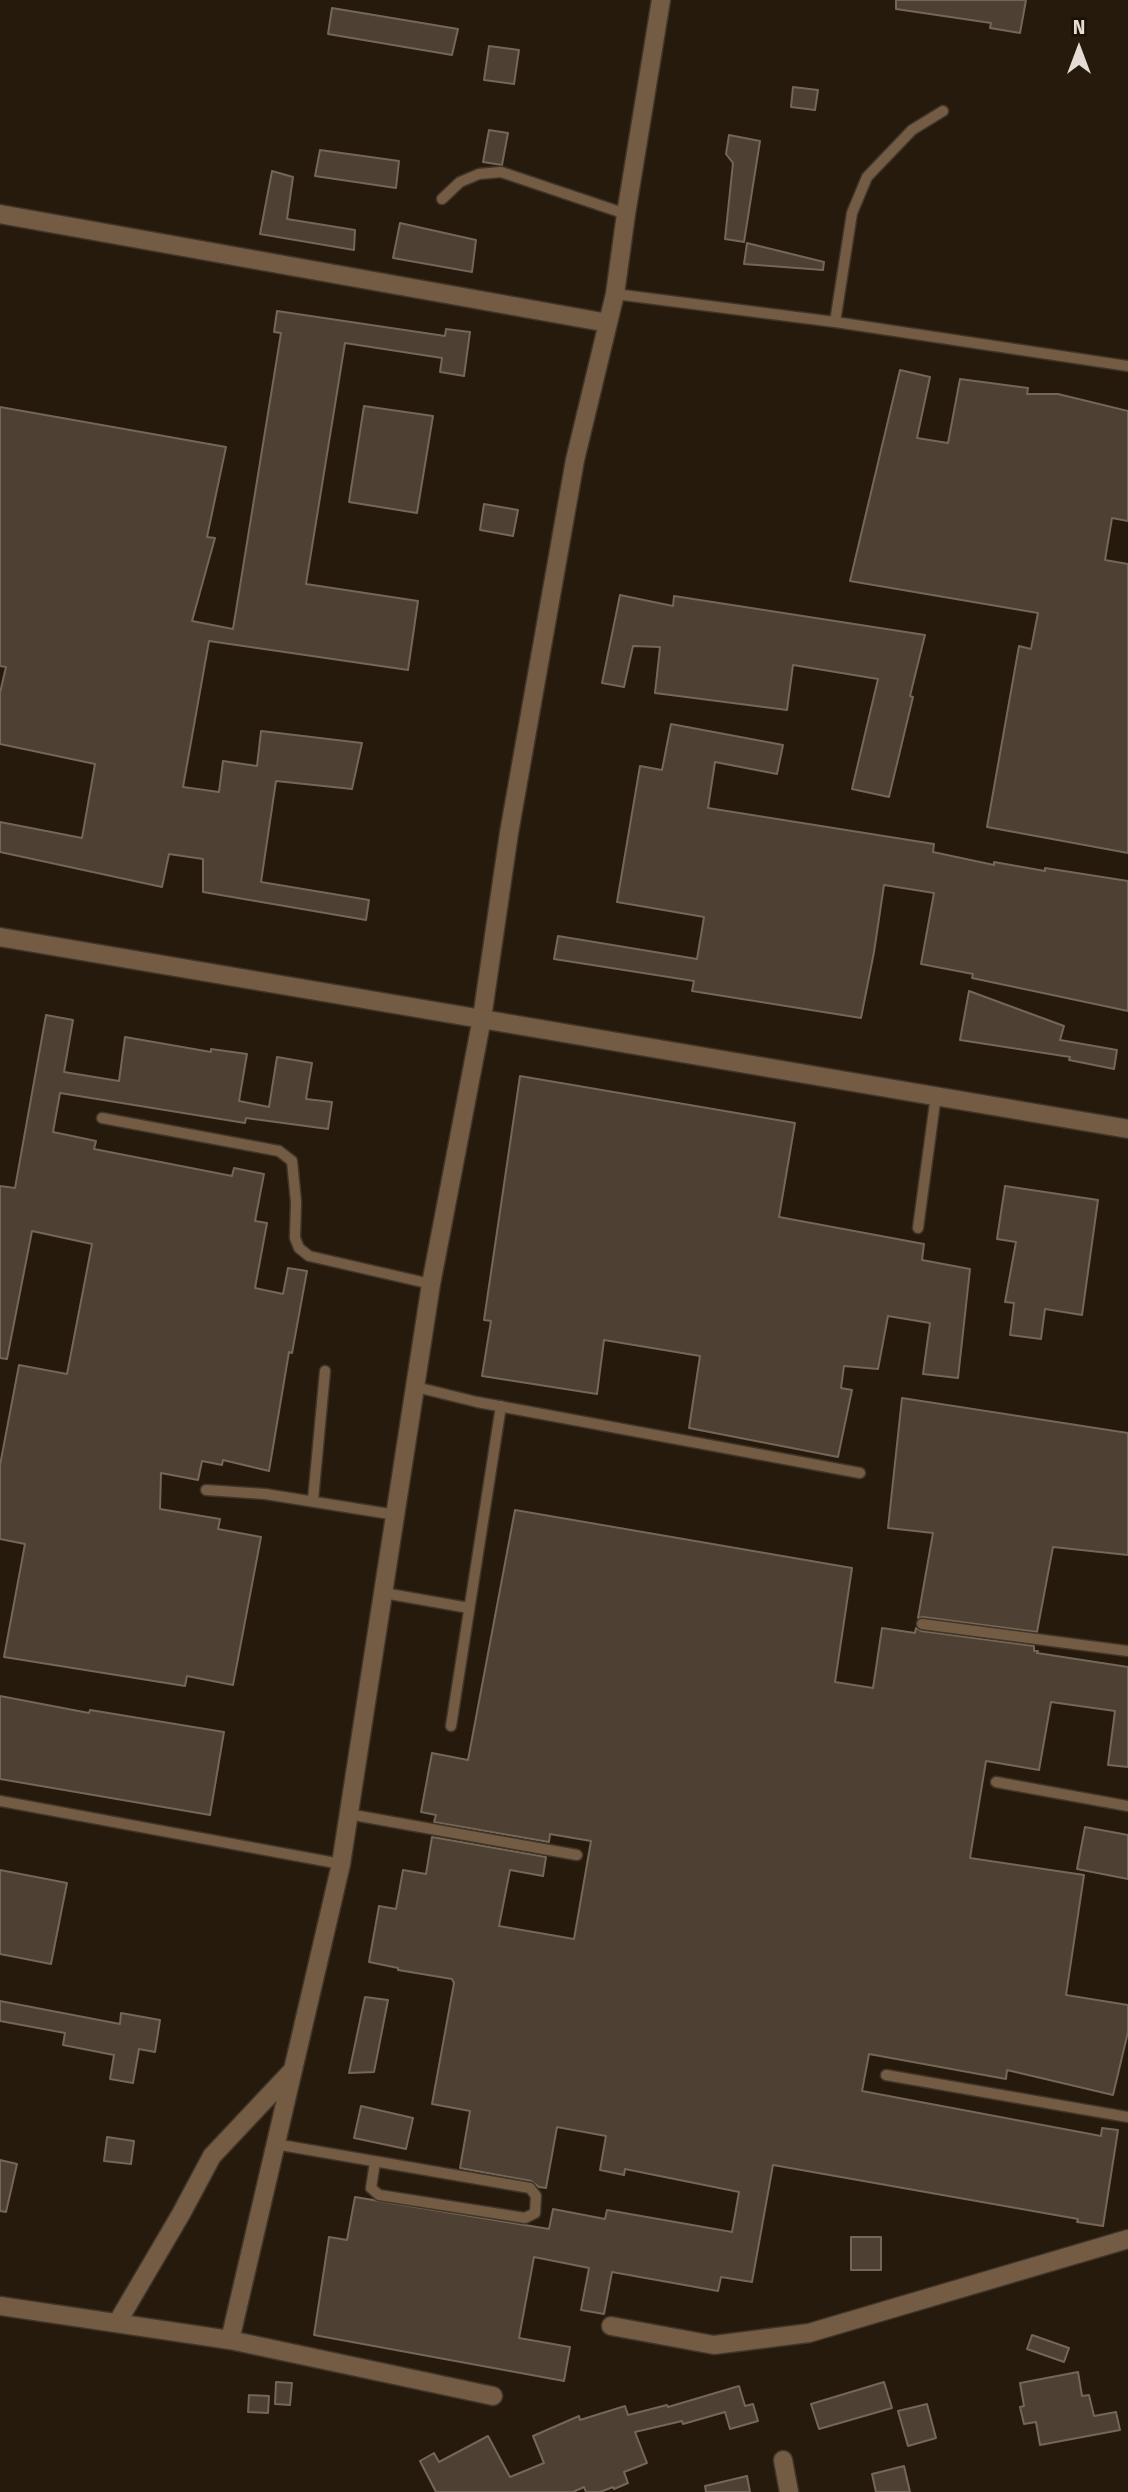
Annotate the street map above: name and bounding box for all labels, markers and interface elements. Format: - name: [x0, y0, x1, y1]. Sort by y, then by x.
- north arrow: [1044, 14, 1114, 84]
- text: N: [1073, 16, 1085, 39]

